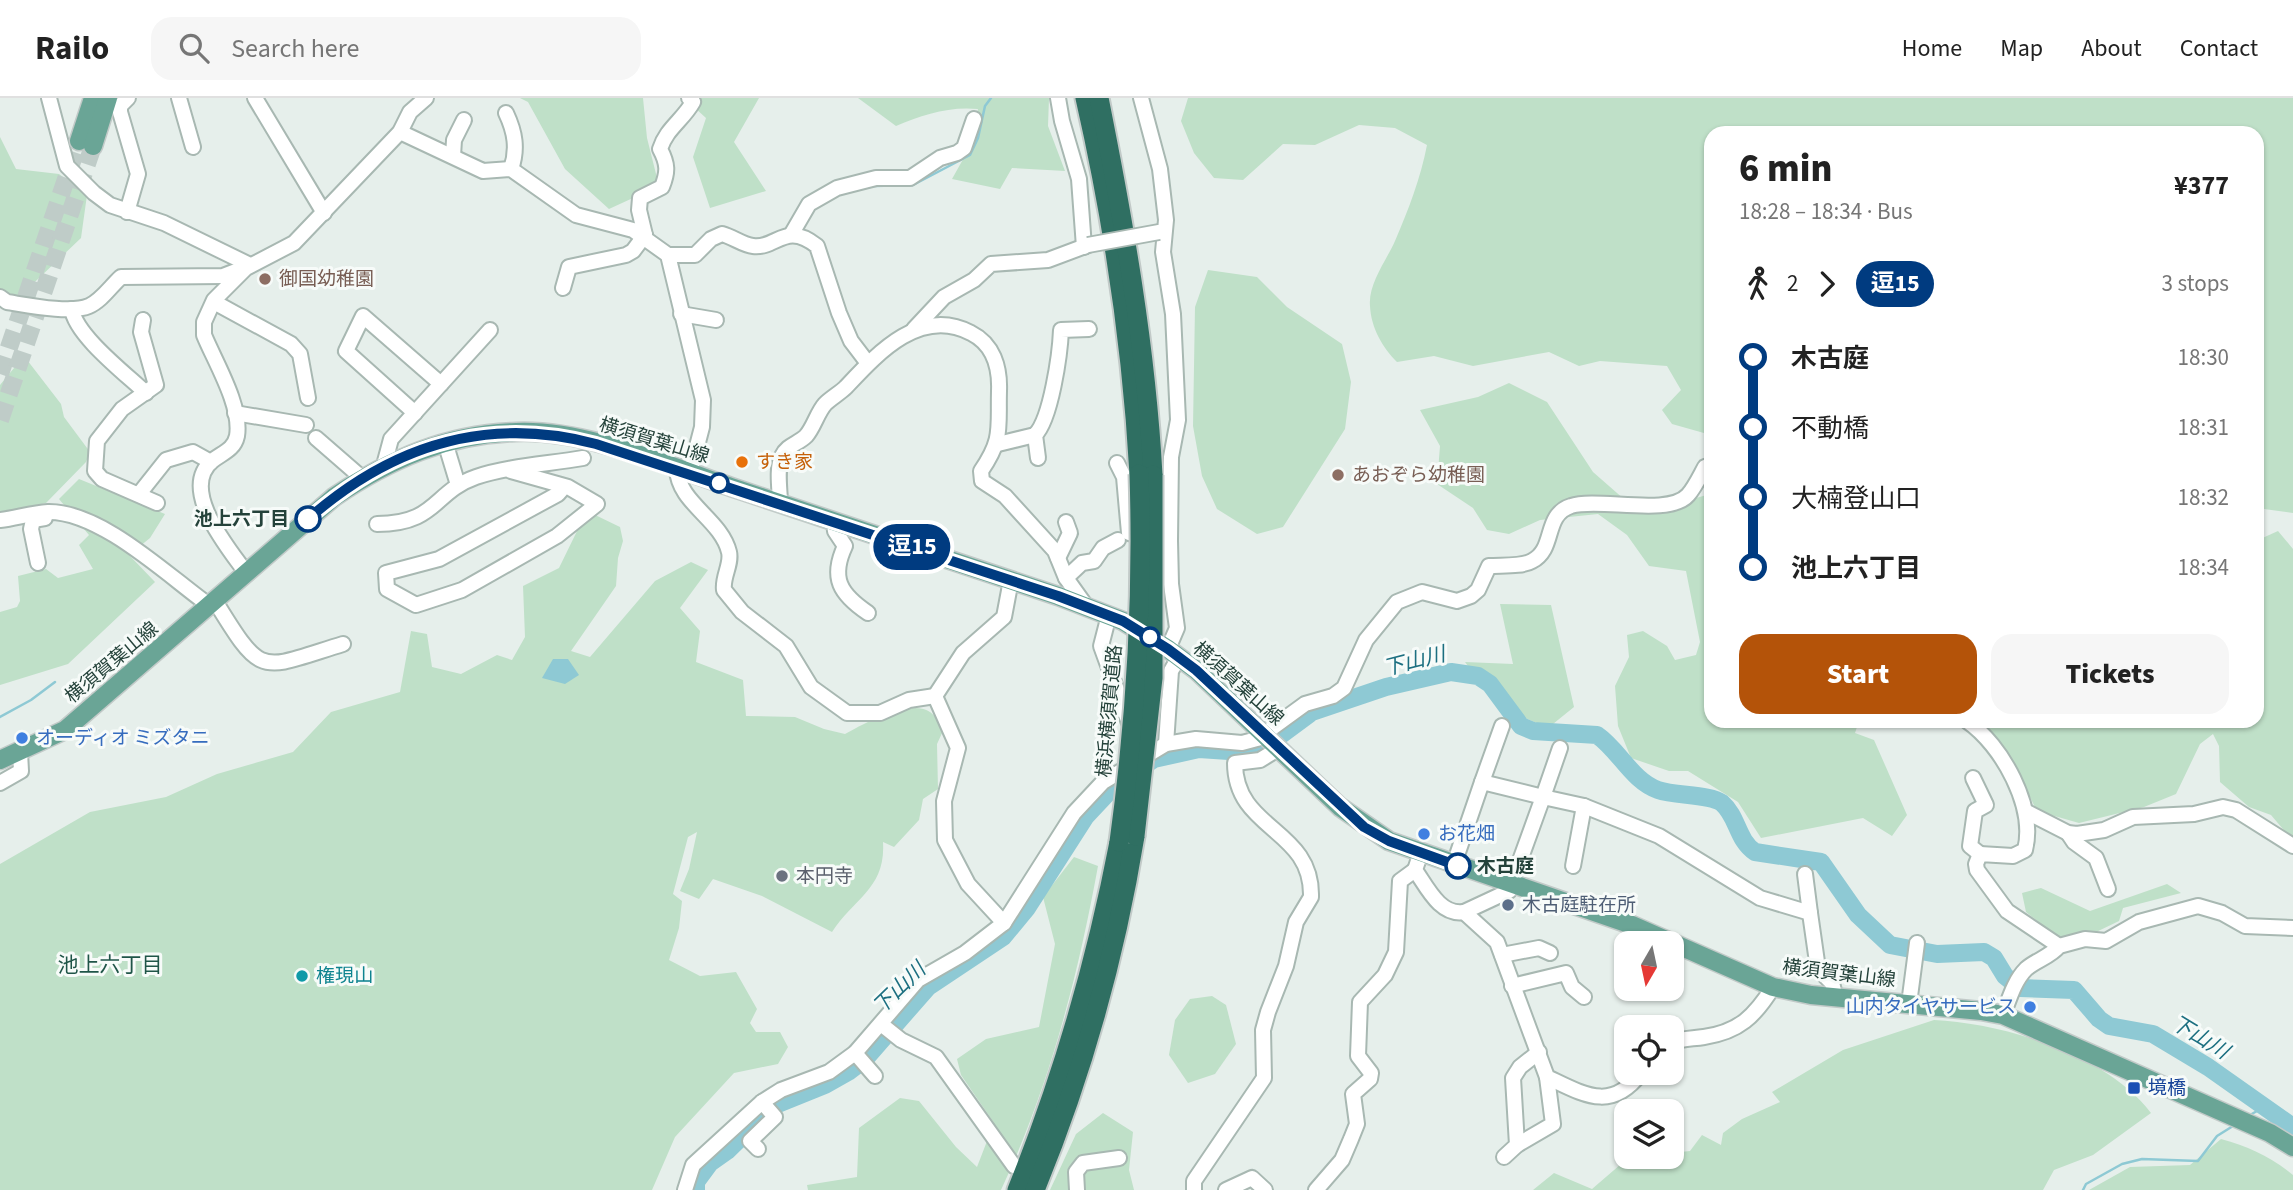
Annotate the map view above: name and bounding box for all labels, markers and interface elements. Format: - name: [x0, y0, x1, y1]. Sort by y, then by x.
- search box: [151, 17, 641, 80]
- text: Railo: [35, 25, 109, 72]
- icon: search: [175, 29, 213, 67]
- text: Search here: [231, 30, 359, 67]
- text: Home: [1902, 31, 1962, 66]
- text: Map: [2000, 31, 2043, 66]
- text: About: [2081, 31, 2142, 66]
- text: Contact: [2180, 31, 2258, 66]
- text: 6 min: [1739, 142, 1832, 196]
- text: ¥377: [2174, 167, 2229, 204]
- text: 18:28 – 18:34 · Bus: [1739, 195, 1913, 228]
- icon: walk: [1739, 265, 1777, 303]
- icon: forward: [1808, 265, 1846, 303]
- place label: 御国幼稚園: [279, 266, 374, 293]
- text: 逗15: [1870, 266, 1920, 301]
- text: 2: [1787, 267, 1798, 300]
- text: 3 stops: [2162, 267, 2229, 300]
- marker: 御国幼稚園: [257, 271, 273, 287]
- text: 木古庭: [1791, 340, 1869, 377]
- text: 18:30: [2178, 341, 2229, 374]
- text: 不動橋: [1791, 410, 1869, 447]
- street label: 横須賀葉山線: [596, 411, 712, 471]
- text: 18:31: [2178, 411, 2229, 444]
- place label: すき家: [756, 449, 813, 476]
- marker: すき家: [734, 454, 750, 470]
- place label: あおぞら幼稚園: [1352, 462, 1485, 489]
- marker: あおぞら幼稚園: [1330, 467, 1346, 483]
- unlabelled marker: [709, 473, 729, 493]
- text: 大楠登山口: [1791, 480, 1921, 517]
- text: 18:32: [2178, 481, 2229, 514]
- place label: 池上六丁目: [194, 506, 289, 533]
- marker: 池上六丁目: [295, 506, 321, 532]
- line badge: 逗15: [872, 524, 952, 570]
- text: 逗15: [887, 529, 937, 564]
- text: 池上六丁目: [1791, 550, 1921, 587]
- text: 18:34: [2178, 551, 2229, 584]
- street label: 横須賀葉山線: [60, 616, 164, 710]
- unlabelled marker: [1140, 627, 1160, 647]
- button: Start: [1739, 634, 1977, 714]
- button: Tickets: [1991, 634, 2229, 714]
- street label: 横須賀葉山線: [1187, 636, 1289, 732]
- water label: 下山川: [1380, 638, 1450, 683]
- street label: 横浜横須賀道路: [1091, 644, 1129, 778]
- place label: オーディオ ミズタニ: [36, 725, 209, 752]
- marker: オーディオ ミズタニ: [14, 730, 30, 746]
- place label: お花畑: [1438, 821, 1495, 848]
- marker: お花畑: [1416, 826, 1432, 842]
- marker: 木古庭: [1445, 853, 1471, 879]
- place label: 木古庭: [1477, 853, 1534, 880]
- place label: 本円寺: [796, 863, 853, 890]
- marker: 本円寺: [774, 868, 790, 884]
- place label: 木古庭駐在所: [1522, 892, 1636, 919]
- marker: 木古庭駐在所: [1500, 897, 1516, 913]
- north arrow: [1614, 931, 1684, 1001]
- map controls: [1614, 931, 1684, 1169]
- district label: 池上六丁目: [58, 950, 163, 980]
- water label: 下山川: [866, 954, 934, 1021]
- street label: 横須賀葉山線: [1781, 954, 1897, 994]
- place label: 権現山: [316, 963, 373, 990]
- marker: 権現山: [294, 968, 310, 984]
- place label: 山内タイヤサービス: [1846, 994, 2016, 1021]
- marker: 山内タイヤサービス: [2022, 999, 2038, 1015]
- water label: 下山川: [2165, 1008, 2236, 1067]
- button: locate: [1614, 1015, 1684, 1085]
- place label: 境橋: [2148, 1075, 2186, 1102]
- marker: 境橋: [2126, 1080, 2142, 1096]
- button: layers: [1614, 1099, 1684, 1169]

